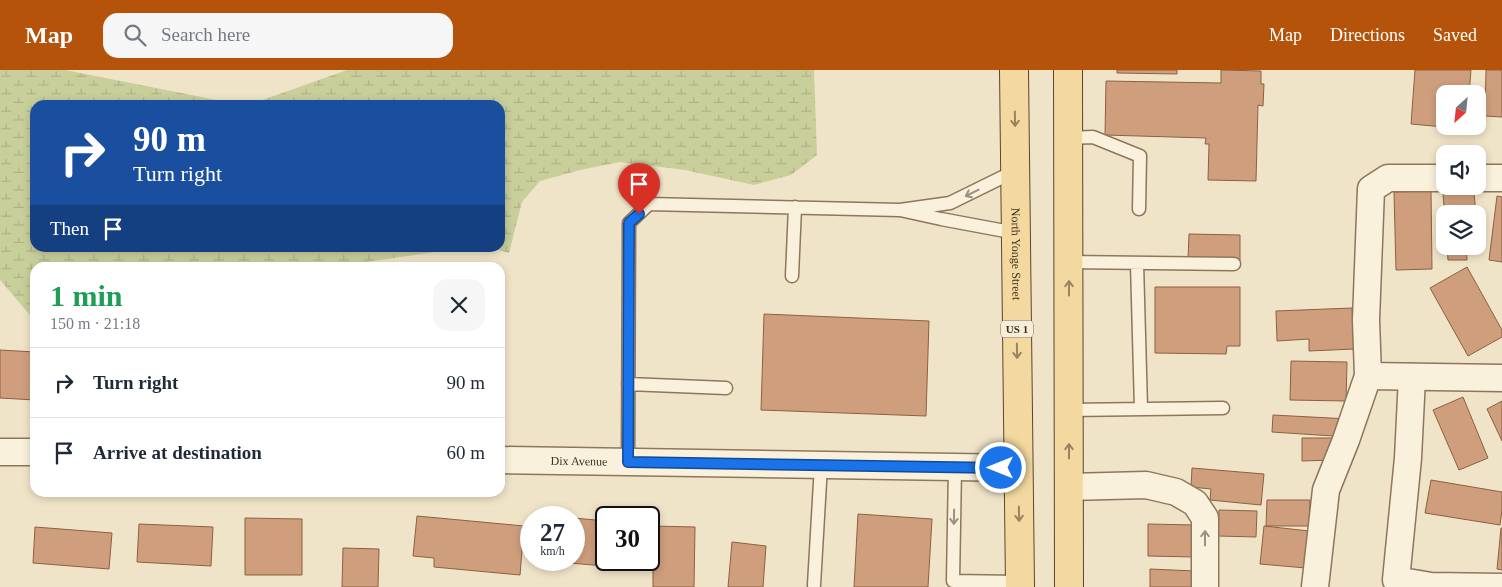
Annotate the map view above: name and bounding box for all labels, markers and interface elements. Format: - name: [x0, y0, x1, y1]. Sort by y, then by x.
- search box: [103, 13, 453, 58]
- icon: search: [121, 21, 149, 49]
- text: Map: [25, 22, 73, 48]
- text: Search here: [161, 24, 250, 45]
- text: Map: [1269, 25, 1302, 45]
- text: Directions: [1330, 25, 1405, 45]
- text: Saved: [1433, 25, 1477, 45]
- north arrow: [1436, 85, 1486, 135]
- map controls: [1436, 85, 1486, 255]
- one-way arrow: [1010, 110, 1020, 126]
- icon: right: [50, 120, 115, 185]
- text: 90 m: [133, 120, 206, 159]
- button: sound: [1436, 145, 1486, 195]
- text: Turn right: [133, 161, 222, 186]
- pin: [618, 163, 660, 214]
- icon: arrive: [625, 170, 653, 198]
- one-way arrow: [964, 188, 979, 198]
- button: layers: [1436, 205, 1486, 255]
- street label: North Yonge Street: [1009, 208, 1024, 301]
- icon: arrive: [99, 215, 127, 243]
- text: Then: [50, 218, 89, 239]
- text: 1 min: [50, 279, 123, 312]
- button: close: [433, 279, 485, 331]
- one-way arrow: [1064, 281, 1074, 297]
- text: 150 m · 21:18: [50, 315, 140, 332]
- road number: US 1: [1001, 320, 1033, 338]
- one-way arrow: [1012, 342, 1022, 359]
- icon: right: [50, 369, 78, 397]
- text: Turn right: [93, 372, 178, 393]
- text: 90 m: [446, 372, 485, 393]
- icon: arrive: [50, 439, 78, 467]
- position arrow: [974, 441, 1026, 493]
- text: Arrive at destination: [93, 442, 262, 463]
- text: 60 m: [446, 442, 485, 463]
- one-way arrow: [1064, 443, 1074, 460]
- street label: Dix Avenue: [550, 454, 607, 469]
- one-way arrow: [1014, 505, 1024, 521]
- speed limit sign: 30: [595, 506, 660, 571]
- one-way arrow: [950, 509, 959, 525]
- text: 27: [540, 519, 565, 546]
- one-way arrow: [1200, 531, 1210, 547]
- text: km/h: [540, 544, 565, 558]

